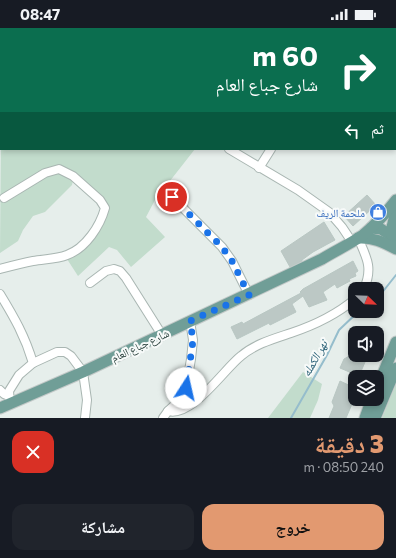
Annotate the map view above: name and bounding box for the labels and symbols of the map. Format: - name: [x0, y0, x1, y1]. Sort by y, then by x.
- pin: [155, 180, 189, 214]
- shop icon: ملحمة الريف: [368, 202, 388, 222]
- place label: ملحمة الريف: [316, 206, 365, 219]
- north arrow: [348, 282, 384, 318]
- street label: شارع جباع العام: [109, 326, 171, 365]
- water label: نهر الكمله: [298, 335, 332, 379]
- position arrow: [165, 367, 207, 409]

